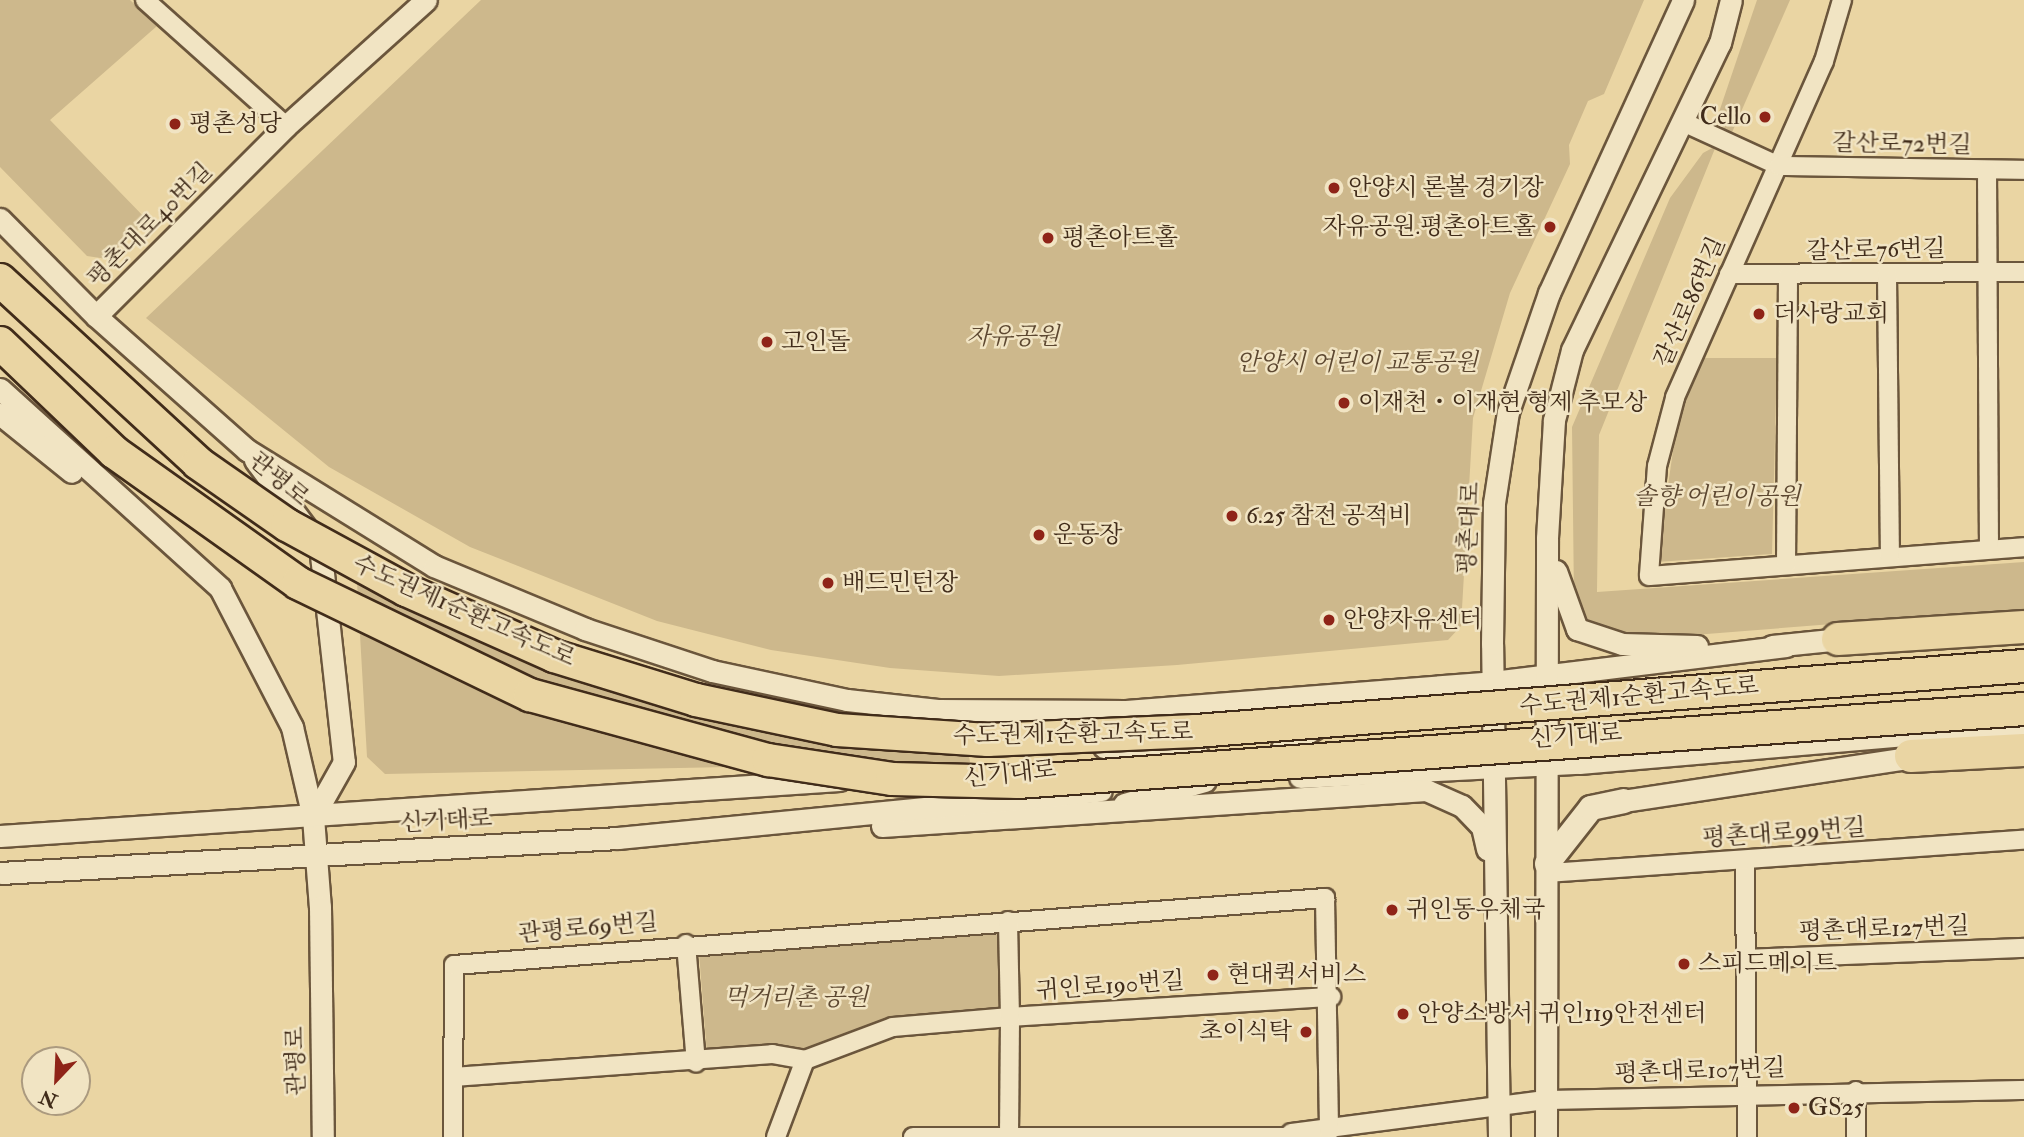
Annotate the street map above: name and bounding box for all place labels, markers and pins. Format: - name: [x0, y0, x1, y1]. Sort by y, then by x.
- place label: Cello: [1700, 103, 1751, 131]
- marker: Cello: [1757, 109, 1773, 125]
- place label: 평촌성당: [189, 110, 282, 138]
- marker: 평촌성당: [167, 116, 183, 132]
- place label: 안양시 론볼 경기장: [1348, 174, 1544, 202]
- marker: 안양시 론볼 경기장: [1326, 180, 1342, 196]
- place label: 자유공원.평촌아트홀: [1323, 213, 1536, 241]
- marker: 자유공원.평촌아트홀: [1542, 219, 1558, 235]
- place label: 평촌아트홀: [1062, 224, 1178, 252]
- marker: 평촌아트홀: [1040, 230, 1056, 246]
- place label: 더사랑교회: [1773, 300, 1889, 328]
- marker: 더사랑교회: [1751, 306, 1767, 322]
- place label: 고인돌: [781, 328, 851, 356]
- marker: 고인돌: [759, 334, 775, 350]
- place label: 이재천・이재현 형제 추모상: [1358, 389, 1647, 417]
- marker: 이재천・이재현 형제 추모상: [1336, 395, 1352, 411]
- place label: 6.25 참전 공적비: [1246, 502, 1411, 530]
- marker: 6.25 참전 공적비: [1224, 508, 1240, 524]
- place label: 운동장: [1053, 521, 1123, 549]
- marker: 운동장: [1031, 527, 1047, 543]
- place label: 배드민턴장: [842, 569, 958, 597]
- marker: 배드민턴장: [820, 575, 836, 591]
- place label: 안양자유센터: [1343, 606, 1482, 634]
- marker: 안양자유센터: [1321, 612, 1337, 628]
- place label: 귀인동우체국: [1406, 896, 1545, 924]
- marker: 귀인동우체국: [1384, 902, 1400, 918]
- place label: 스피드메이트: [1698, 950, 1837, 978]
- marker: 스피드메이트: [1676, 956, 1692, 972]
- place label: 현대퀵서비스: [1227, 961, 1366, 989]
- marker: 현대퀵서비스: [1205, 967, 1221, 983]
- place label: 안양소방서 귀인119안전센터: [1417, 1000, 1706, 1028]
- marker: 안양소방서 귀인119안전센터: [1395, 1006, 1411, 1022]
- place label: 초이식탁: [1199, 1018, 1292, 1046]
- marker: 초이식탁: [1298, 1024, 1314, 1040]
- place label: GS25: [1808, 1094, 1864, 1122]
- marker: GS25: [1786, 1100, 1802, 1116]

